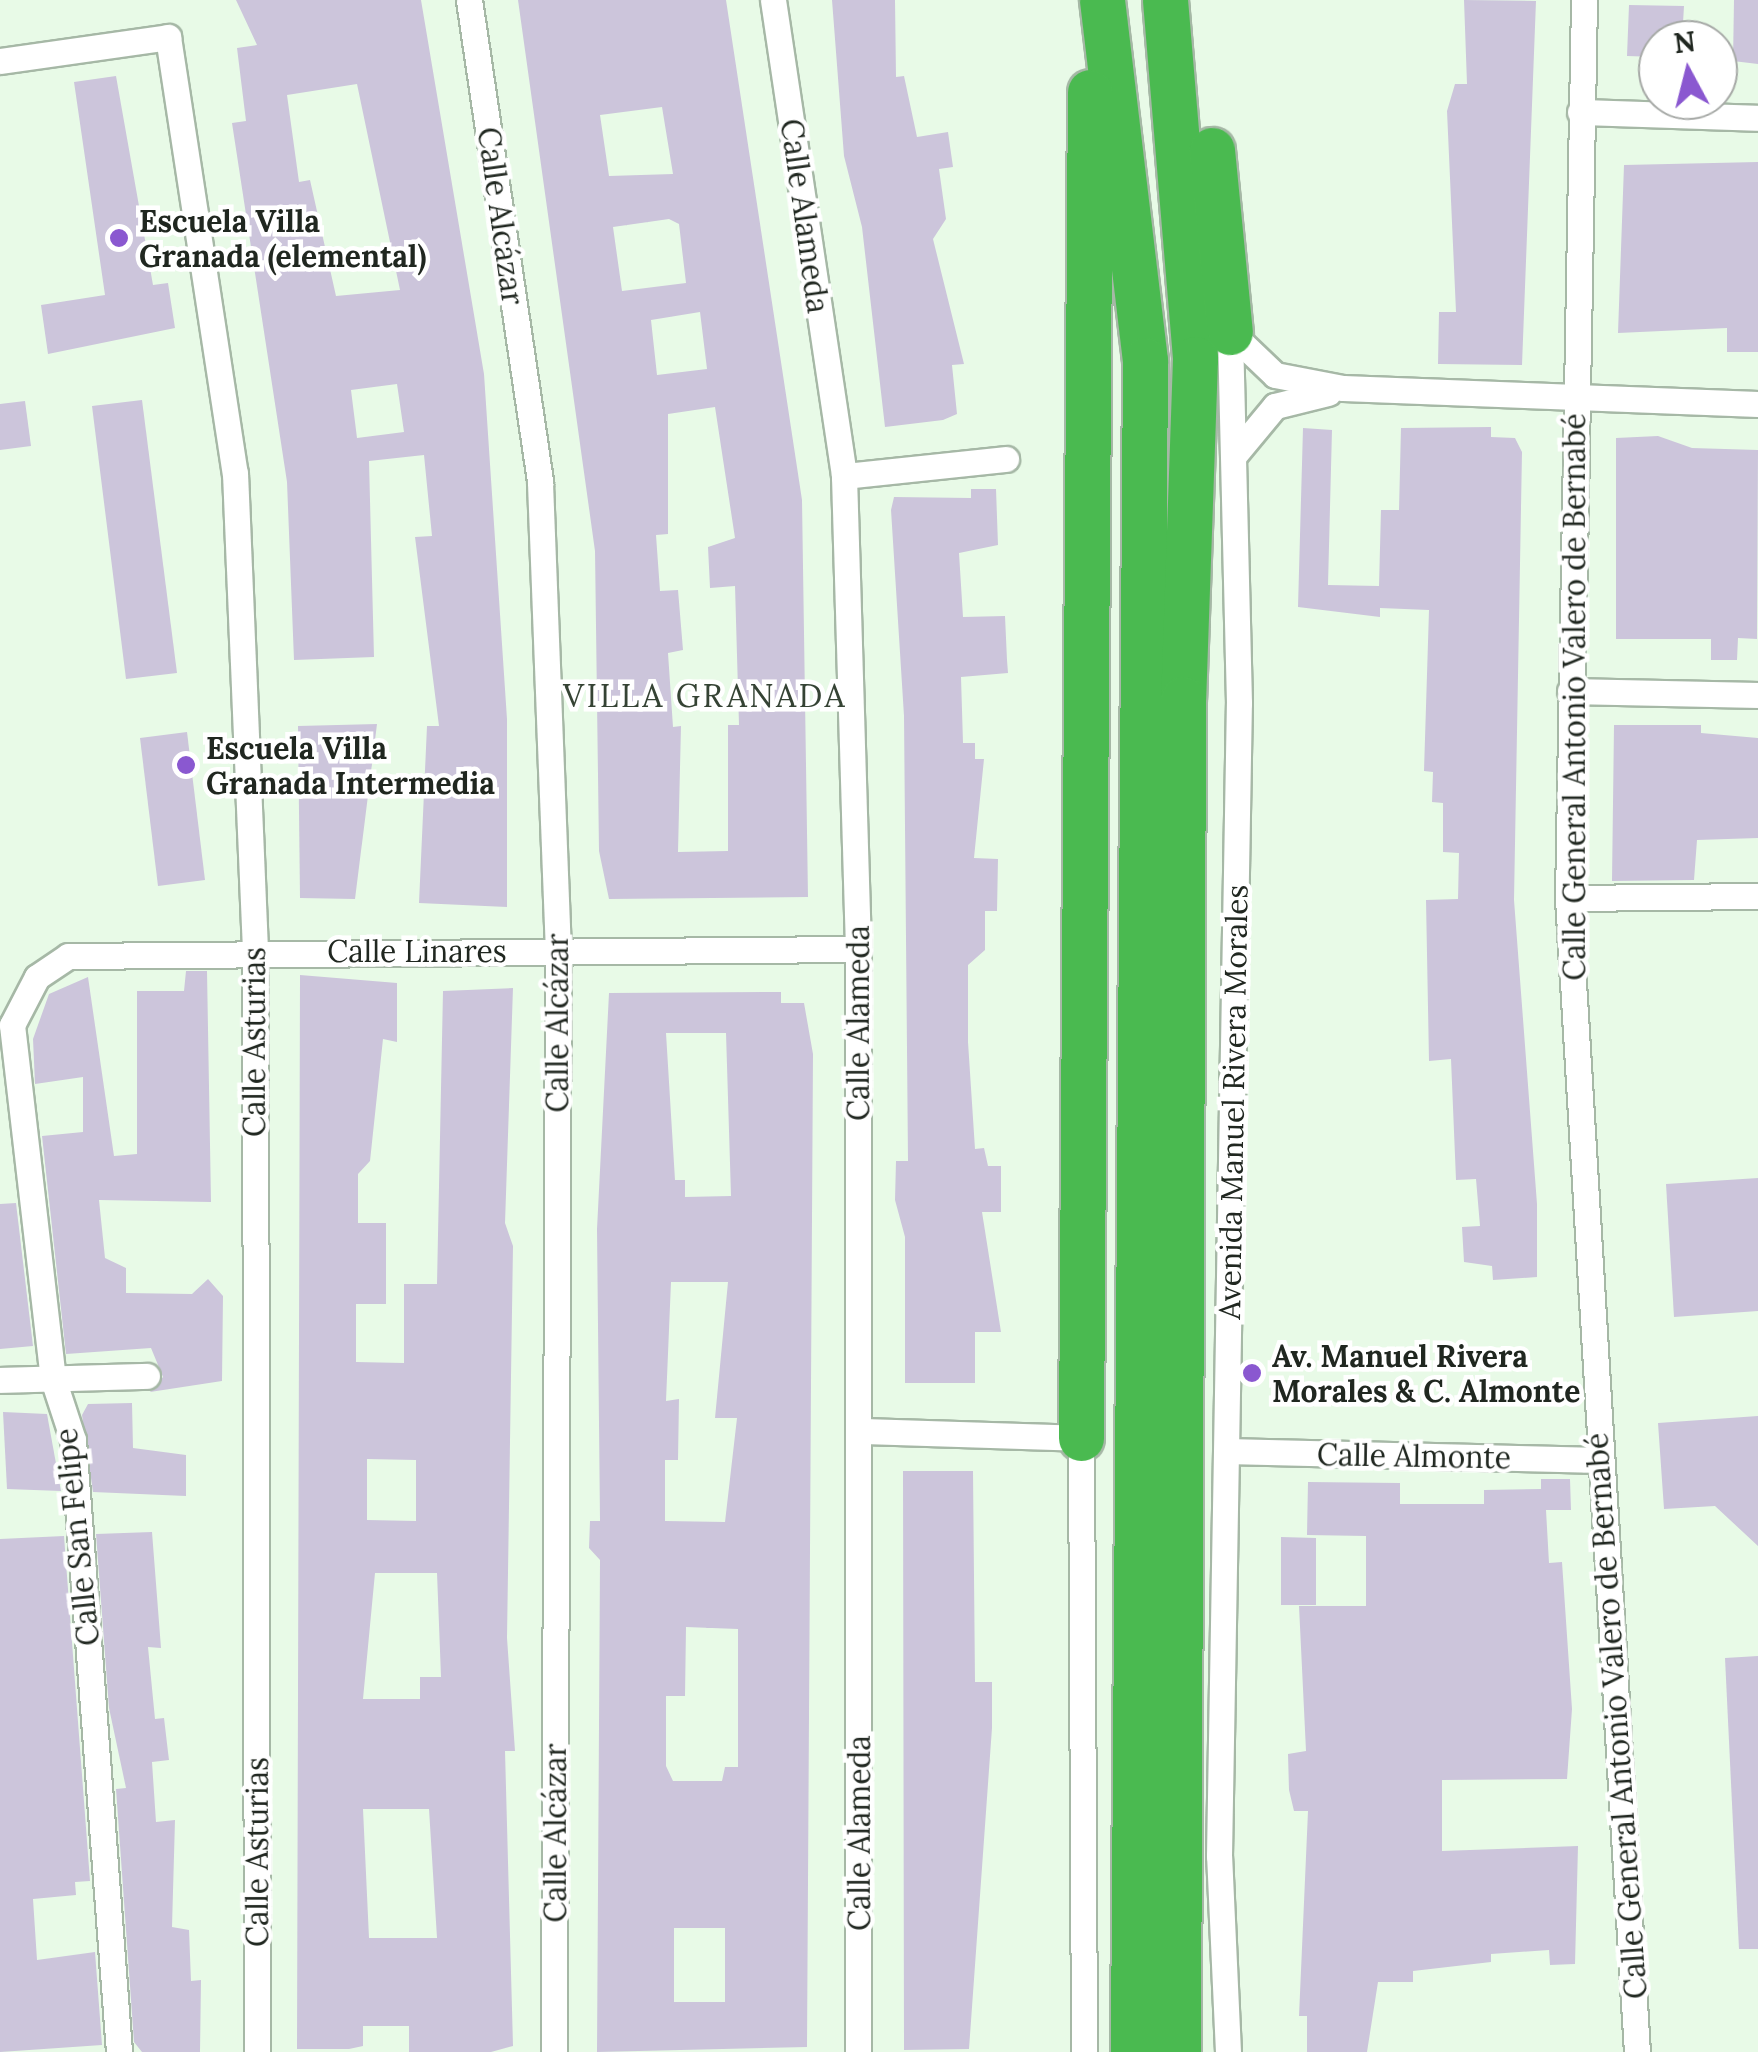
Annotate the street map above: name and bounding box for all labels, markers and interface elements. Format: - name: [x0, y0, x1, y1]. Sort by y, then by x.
- north arrow: [1638, 20, 1738, 120]
- text: N: [1672, 23, 1698, 61]
- street label: Calle Alameda: [774, 117, 836, 315]
- street label: Calle Alcázar: [471, 125, 531, 307]
- place label: Escuela Villa Granada (elemental): [139, 203, 426, 274]
- marker: Escuela Villa Granada (elemental): [108, 227, 130, 249]
- street label: Calle General Antonio Valero de Bernabé: [1556, 413, 1592, 981]
- district label: VILLA GRANADA: [563, 677, 847, 715]
- place label: Escuela Villa Granada Intermedia: [206, 730, 495, 800]
- marker: Escuela Villa Granada Intermedia: [175, 754, 197, 776]
- street label: Avenida Manuel Rivera Morales: [1211, 884, 1255, 1320]
- street label: Calle Alameda: [840, 925, 876, 1121]
- street label: Calle Linares: [327, 933, 507, 969]
- street label: Calle Alcázar: [539, 933, 575, 1113]
- street label: Calle Asturias: [236, 947, 272, 1137]
- place label: Av. Manuel Rivera Morales & C. Almonte: [1272, 1338, 1580, 1408]
- marker: Av. Manuel Rivera Morales & C. Almonte: [1241, 1362, 1263, 1384]
- street label: Calle San Felipe: [48, 1426, 106, 1648]
- street label: Calle General Antonio Valero de Bernabé: [1578, 1432, 1654, 2000]
- street label: Calle Almonte: [1317, 1436, 1511, 1476]
- street label: Calle Alameda: [841, 1735, 877, 1931]
- street label: Calle Alcázar: [537, 1743, 573, 1923]
- street label: Calle Asturias: [239, 1757, 275, 1947]

